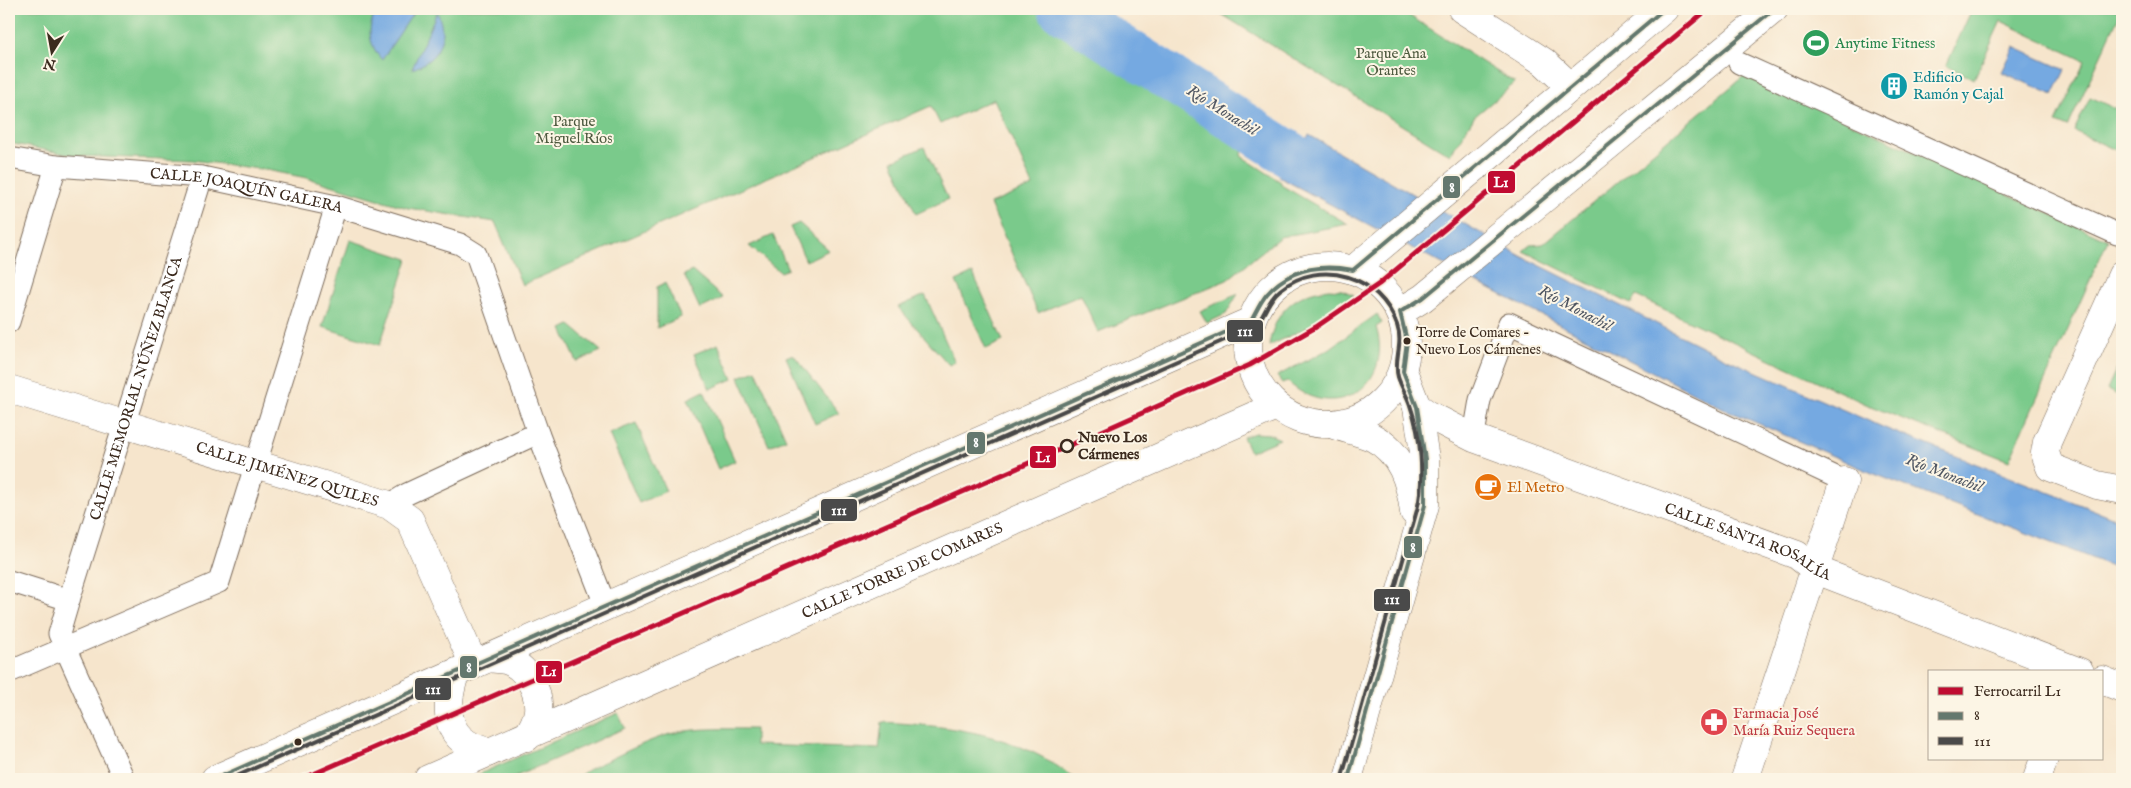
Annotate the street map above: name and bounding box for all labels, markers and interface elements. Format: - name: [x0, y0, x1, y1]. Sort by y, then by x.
- north arrow: [28, 28, 78, 78]
- sports icon: Anytime Fitness: [1801, 28, 1831, 58]
- place label: Anytime Fitness: [1834, 34, 1935, 53]
- park label: Parque Ana Orantes: [1356, 44, 1427, 80]
- text: N: [42, 54, 58, 74]
- place label: Edificio Ramón y Cajal: [1913, 68, 2005, 104]
- building icon: Edificio Ramón y Cajal: [1879, 71, 1909, 101]
- water label: Río Monachil: [1183, 81, 1263, 141]
- park label: Parque Miguel Ríos: [536, 112, 612, 148]
- street label: CALLE JOAQUÍN GALERA: [149, 164, 346, 217]
- line badge: L1: [1487, 170, 1516, 194]
- text: L1: [1493, 174, 1509, 192]
- line badge: 8: [1442, 175, 1461, 199]
- text: 8: [1449, 179, 1455, 197]
- street label: CALLE MEMORIAL NÚÑEZ BLANCA: [85, 253, 186, 523]
- water label: Río Monachil: [1535, 281, 1616, 337]
- line badge: 111: [1226, 319, 1264, 343]
- text: 111: [1237, 323, 1253, 341]
- place label: Torre de Comares - Nuevo Los Cármenes: [1416, 324, 1541, 359]
- marker: Torre de Comares - Nuevo Los Cármenes: [1402, 336, 1412, 346]
- place label: Nuevo Los Cármenes: [1077, 428, 1148, 464]
- line badge: 8: [966, 431, 986, 455]
- text: 8: [973, 434, 979, 452]
- street label: CALLE JIMÉNEZ QUILES: [194, 437, 381, 511]
- marker: Nuevo Los Cármenes: [1060, 439, 1074, 453]
- line badge: L1: [1029, 445, 1057, 469]
- text: L1: [1035, 449, 1051, 467]
- water label: Río Monachil: [1903, 450, 1986, 498]
- cafe icon: El Metro: [1473, 472, 1503, 502]
- place label: El Metro: [1507, 478, 1564, 497]
- line badge: 111: [820, 498, 858, 522]
- street label: CALLE SANTA ROSALÍA: [1662, 498, 1834, 585]
- text: 111: [831, 502, 847, 520]
- street label: CALLE TORRE DE COMARES: [799, 518, 1006, 623]
- line badge: 8: [1403, 535, 1423, 559]
- text: 8: [1410, 539, 1416, 557]
- line badge: 111: [1373, 588, 1411, 612]
- text: 111: [1384, 591, 1400, 609]
- line badge: 8: [459, 655, 478, 679]
- text: 8: [466, 659, 472, 677]
- line badge: L1: [535, 660, 563, 684]
- text: L1: [541, 663, 557, 681]
- legend: [1928, 670, 2104, 760]
- line badge: 111: [414, 677, 452, 701]
- text: 111: [425, 681, 441, 699]
- text: Ferrocarril L1: [1974, 682, 2061, 701]
- place label: Farmacia José María Ruiz Sequera: [1733, 704, 1855, 740]
- text: 8: [1974, 706, 1980, 725]
- pharmacy icon: Farmacia José María Ruiz Sequera: [1699, 707, 1729, 737]
- text: 111: [1974, 732, 1991, 751]
- unlabelled marker: [293, 737, 303, 747]

